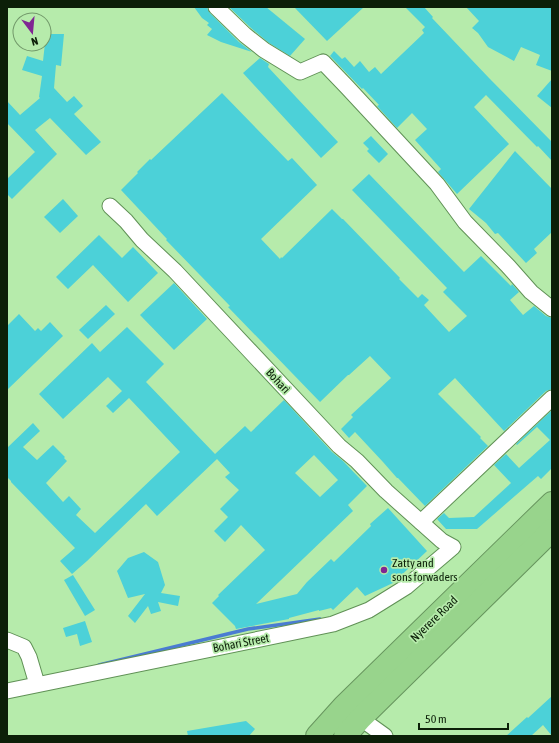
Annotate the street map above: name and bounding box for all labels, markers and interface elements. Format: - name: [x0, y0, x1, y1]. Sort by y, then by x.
- north arrow: [12, 12, 52, 52]
- text: N: [30, 35, 40, 48]
- street label: Bohari: [263, 366, 293, 396]
- place label: Zatty and sons forwaders: [392, 556, 458, 584]
- marker: Zatty and sons forwaders: [379, 565, 389, 575]
- street label: Nyerere Road: [408, 593, 460, 645]
- street label: Bohari Street: [212, 631, 271, 655]
- scale bar: [419, 705, 508, 731]
- text: 50 m: [425, 712, 447, 726]

